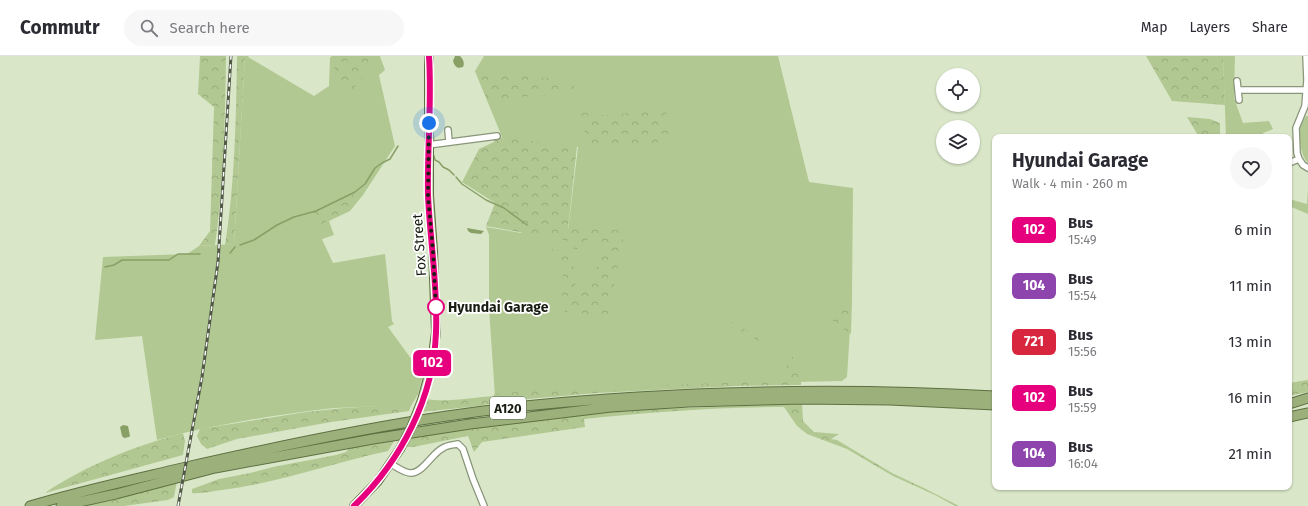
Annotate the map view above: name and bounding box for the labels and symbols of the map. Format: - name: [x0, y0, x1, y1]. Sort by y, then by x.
- your location: [419, 113, 439, 133]
- street label: Fox Street: [409, 212, 430, 277]
- marker: Hyundai Garage: [427, 298, 445, 316]
- place label: Hyundai Garage: [448, 299, 549, 316]
- line badge: 102: [409, 350, 455, 376]
- road number: A120: [490, 397, 526, 419]

